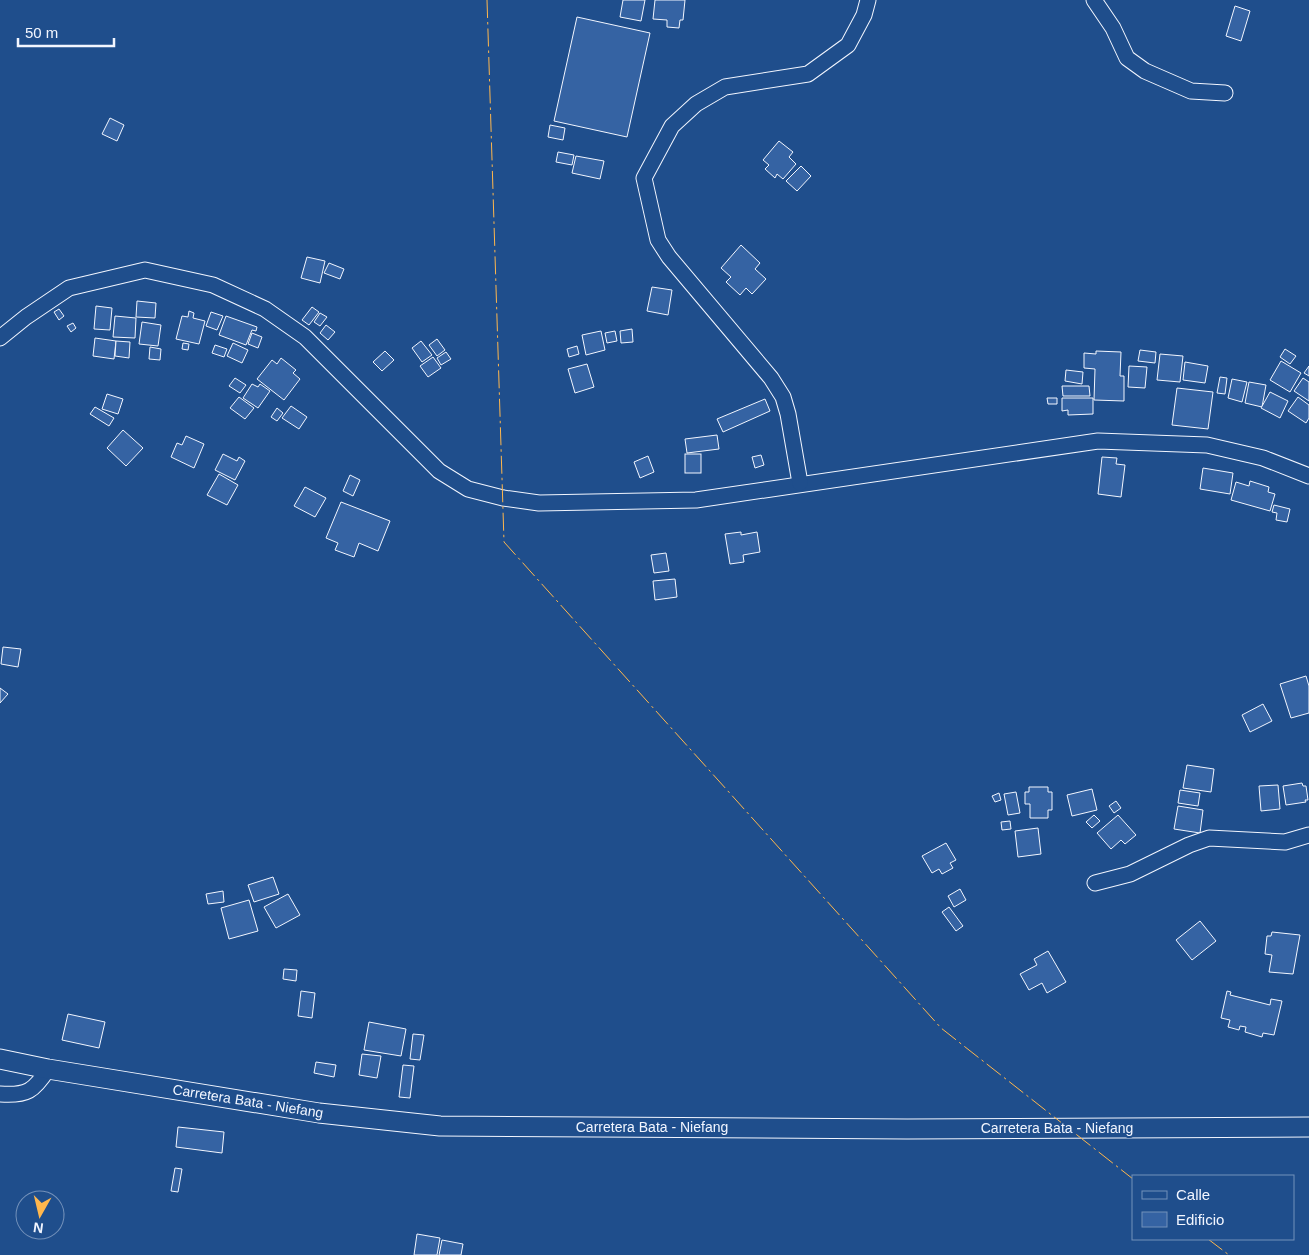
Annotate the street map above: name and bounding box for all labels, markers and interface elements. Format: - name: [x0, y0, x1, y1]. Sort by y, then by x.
- scale bar: [18, 15, 114, 47]
- text: 50 m: [25, 24, 58, 41]
- street label: Carretera Bata - Niefang: [171, 1081, 325, 1121]
- street label: Carretera Bata - Niefang: [576, 1119, 728, 1135]
- street label: Carretera Bata - Niefang: [981, 1120, 1133, 1136]
- legend: [1132, 1175, 1294, 1240]
- text: Calle: [1176, 1186, 1210, 1203]
- north arrow: [15, 1190, 65, 1240]
- text: Edificio: [1176, 1211, 1224, 1228]
- text: N: [32, 1219, 44, 1237]

